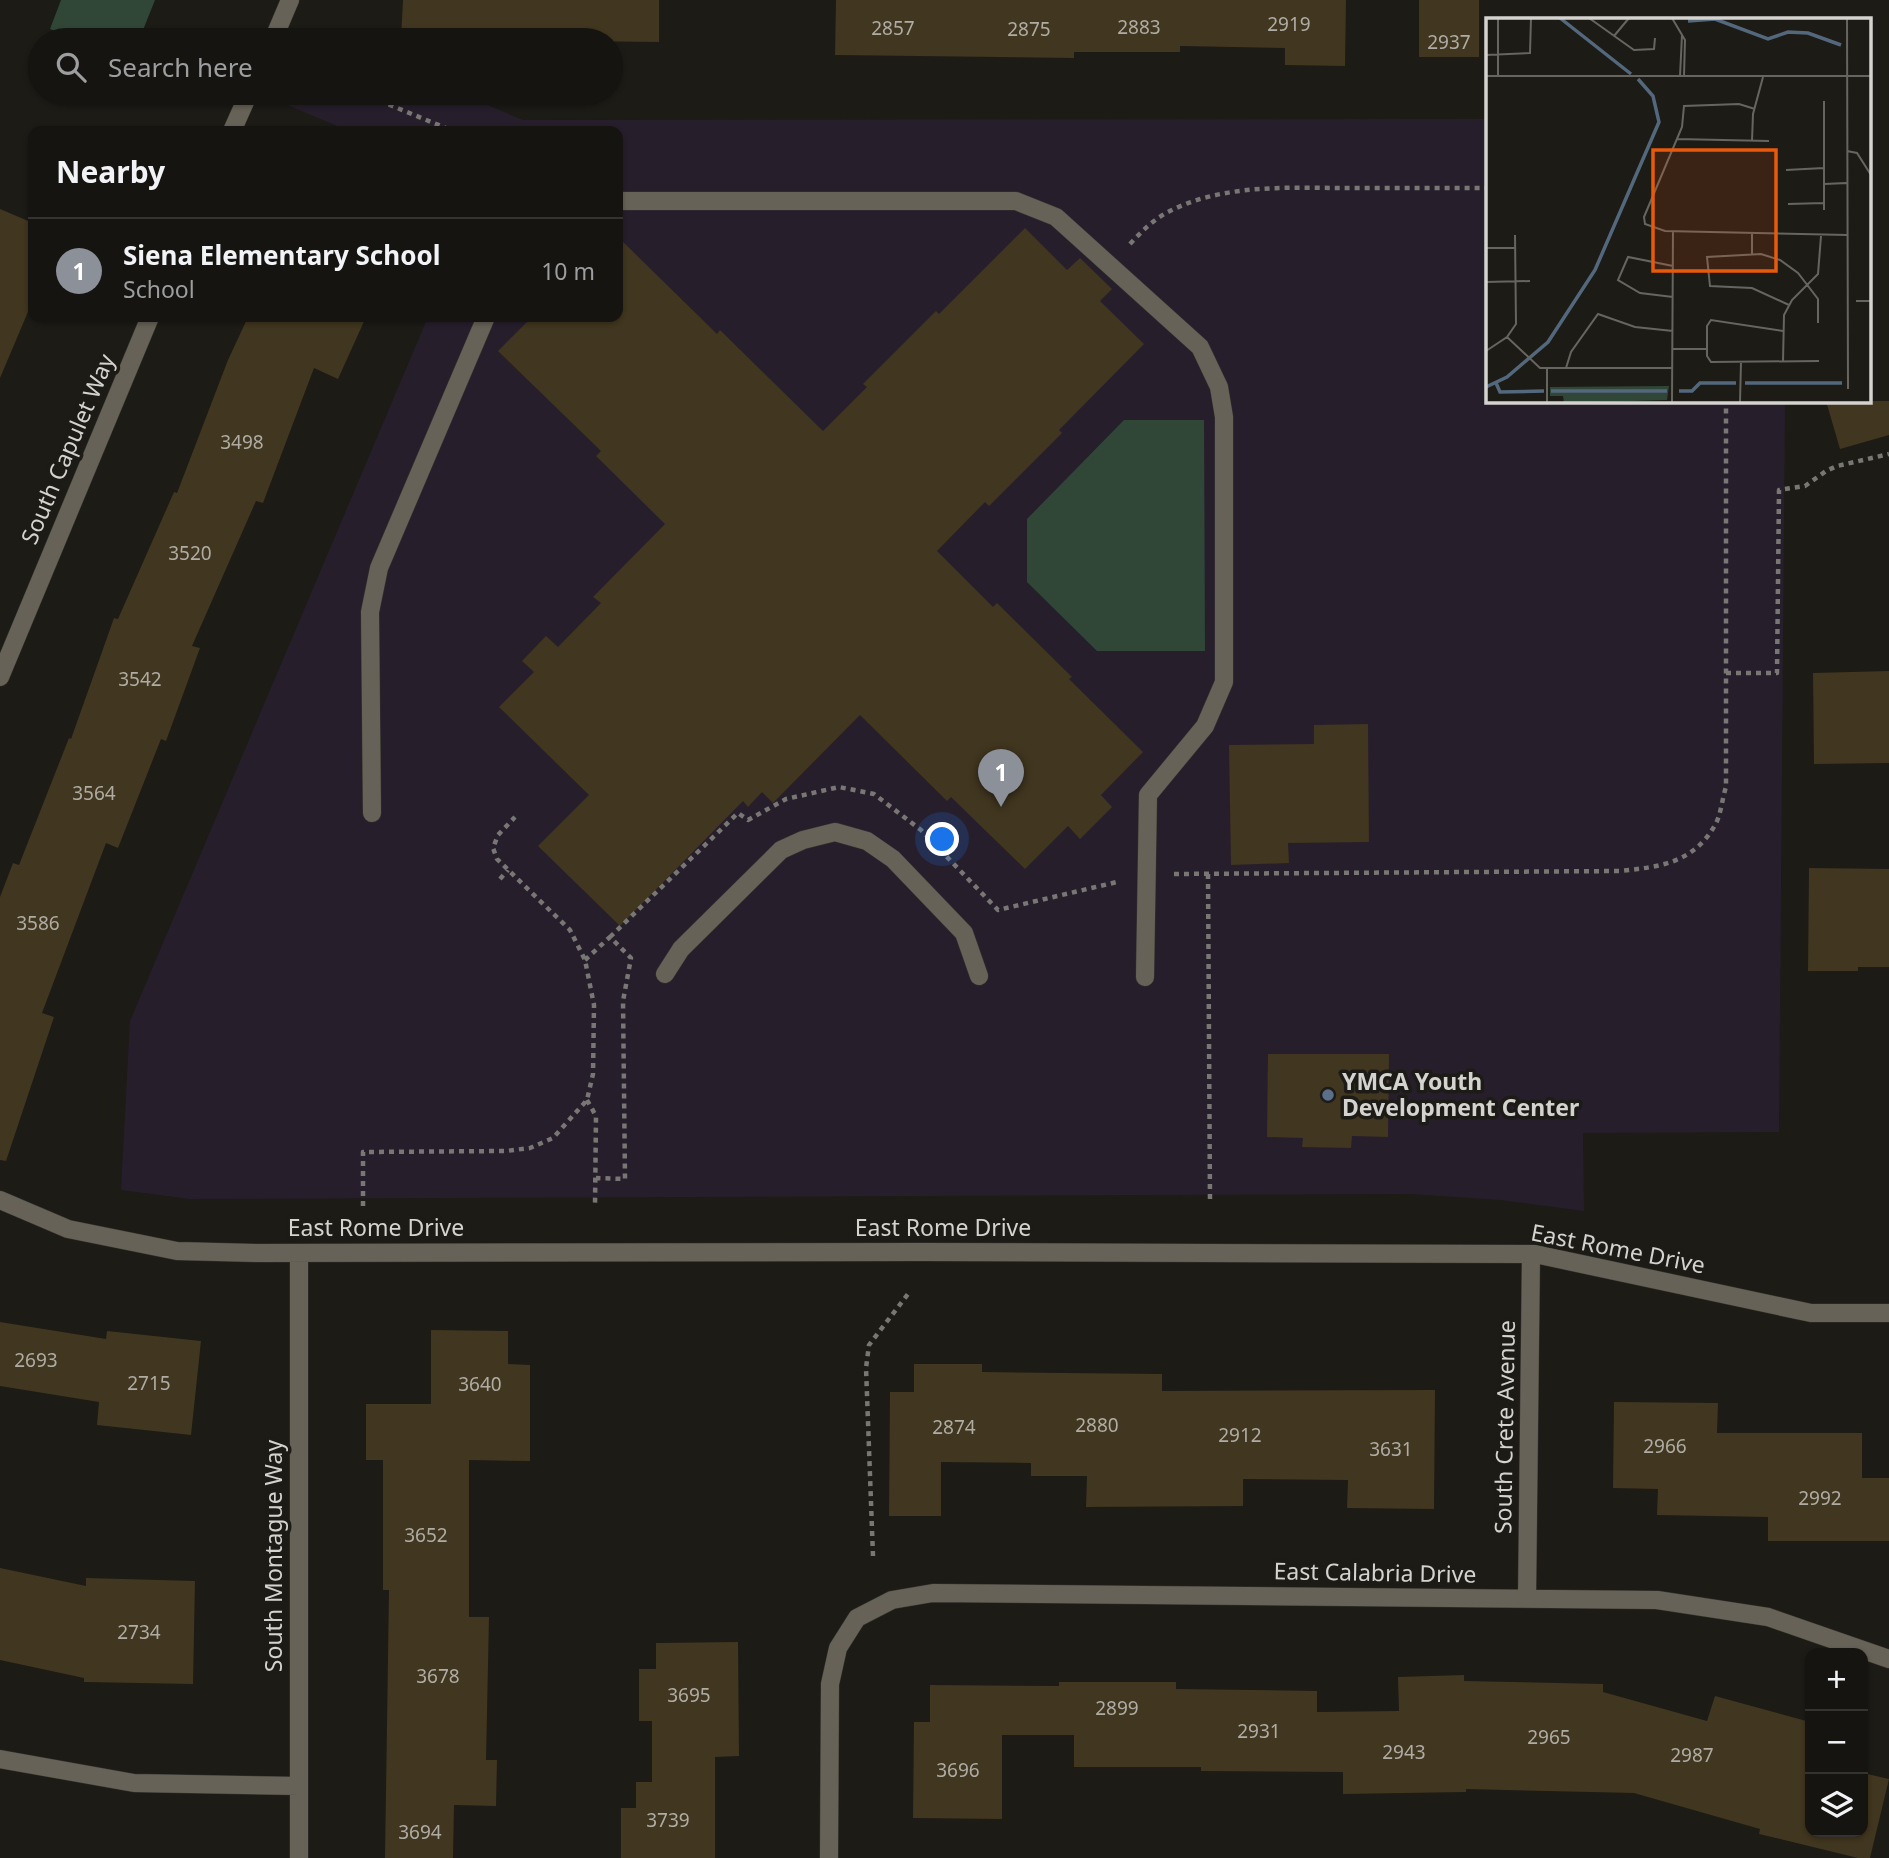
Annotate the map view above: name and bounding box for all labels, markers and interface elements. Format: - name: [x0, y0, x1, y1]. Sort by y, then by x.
- house number: 2919: [1267, 11, 1311, 37]
- house number: 2883: [1117, 14, 1161, 40]
- house number: 2857: [871, 15, 915, 41]
- house number: 2875: [1007, 16, 1051, 42]
- inset map: [1486, 18, 1871, 402]
- search box: [28, 28, 623, 105]
- house number: 2937: [1427, 29, 1471, 55]
- icon: search: [52, 48, 90, 86]
- text: Search here: [108, 49, 253, 85]
- text: Nearby: [56, 151, 165, 192]
- text: Siena Elementary School: [123, 237, 440, 273]
- text: 1: [72, 255, 86, 287]
- text: 10 m: [541, 255, 595, 287]
- text: School: [123, 273, 195, 305]
- street label: South Capulet Way: [13, 348, 122, 549]
- house number: 3498: [220, 429, 264, 455]
- house number: 3520: [168, 540, 212, 566]
- house number: 3542: [118, 666, 162, 692]
- pin: 1: [978, 749, 1024, 807]
- house number: 3564: [72, 780, 116, 806]
- your location: [925, 822, 959, 856]
- house number: 3586: [16, 910, 60, 936]
- place label: YMCA Youth Development Center: [1342, 1065, 1579, 1123]
- marker: YMCA Youth Development Center: [1320, 1087, 1336, 1103]
- street label: East Rome Drive: [288, 1211, 464, 1243]
- street label: East Rome Drive: [855, 1211, 1031, 1243]
- street label: East Rome Drive: [1528, 1215, 1708, 1281]
- street label: South Crete Avenue: [1486, 1320, 1522, 1534]
- house number: 2693: [14, 1347, 58, 1373]
- house number: 2715: [127, 1370, 171, 1396]
- house number: 3640: [458, 1371, 502, 1397]
- house number: 2880: [1075, 1412, 1119, 1438]
- house number: 2874: [932, 1414, 976, 1440]
- house number: 2912: [1218, 1422, 1262, 1448]
- house number: 2966: [1643, 1433, 1687, 1459]
- house number: 3631: [1369, 1436, 1413, 1462]
- street label: South Montague Way: [257, 1440, 289, 1672]
- house number: 2992: [1798, 1485, 1842, 1511]
- house number: 3652: [404, 1522, 448, 1548]
- street label: East Calabria Drive: [1273, 1554, 1477, 1590]
- house number: 2734: [117, 1619, 161, 1645]
- map controls: [1805, 1648, 1868, 1837]
- button: +: [1805, 1648, 1868, 1711]
- house number: 3678: [416, 1663, 460, 1689]
- house number: 3695: [667, 1682, 711, 1708]
- house number: 2899: [1095, 1695, 1139, 1721]
- button: −: [1805, 1711, 1868, 1774]
- house number: 2931: [1237, 1718, 1281, 1744]
- house number: 2965: [1527, 1724, 1571, 1750]
- house number: 2943: [1382, 1739, 1426, 1765]
- house number: 2987: [1670, 1742, 1714, 1768]
- house number: 3696: [936, 1757, 980, 1783]
- button: layers: [1805, 1774, 1868, 1837]
- house number: 3739: [646, 1807, 690, 1833]
- house number: 3694: [398, 1819, 442, 1845]

